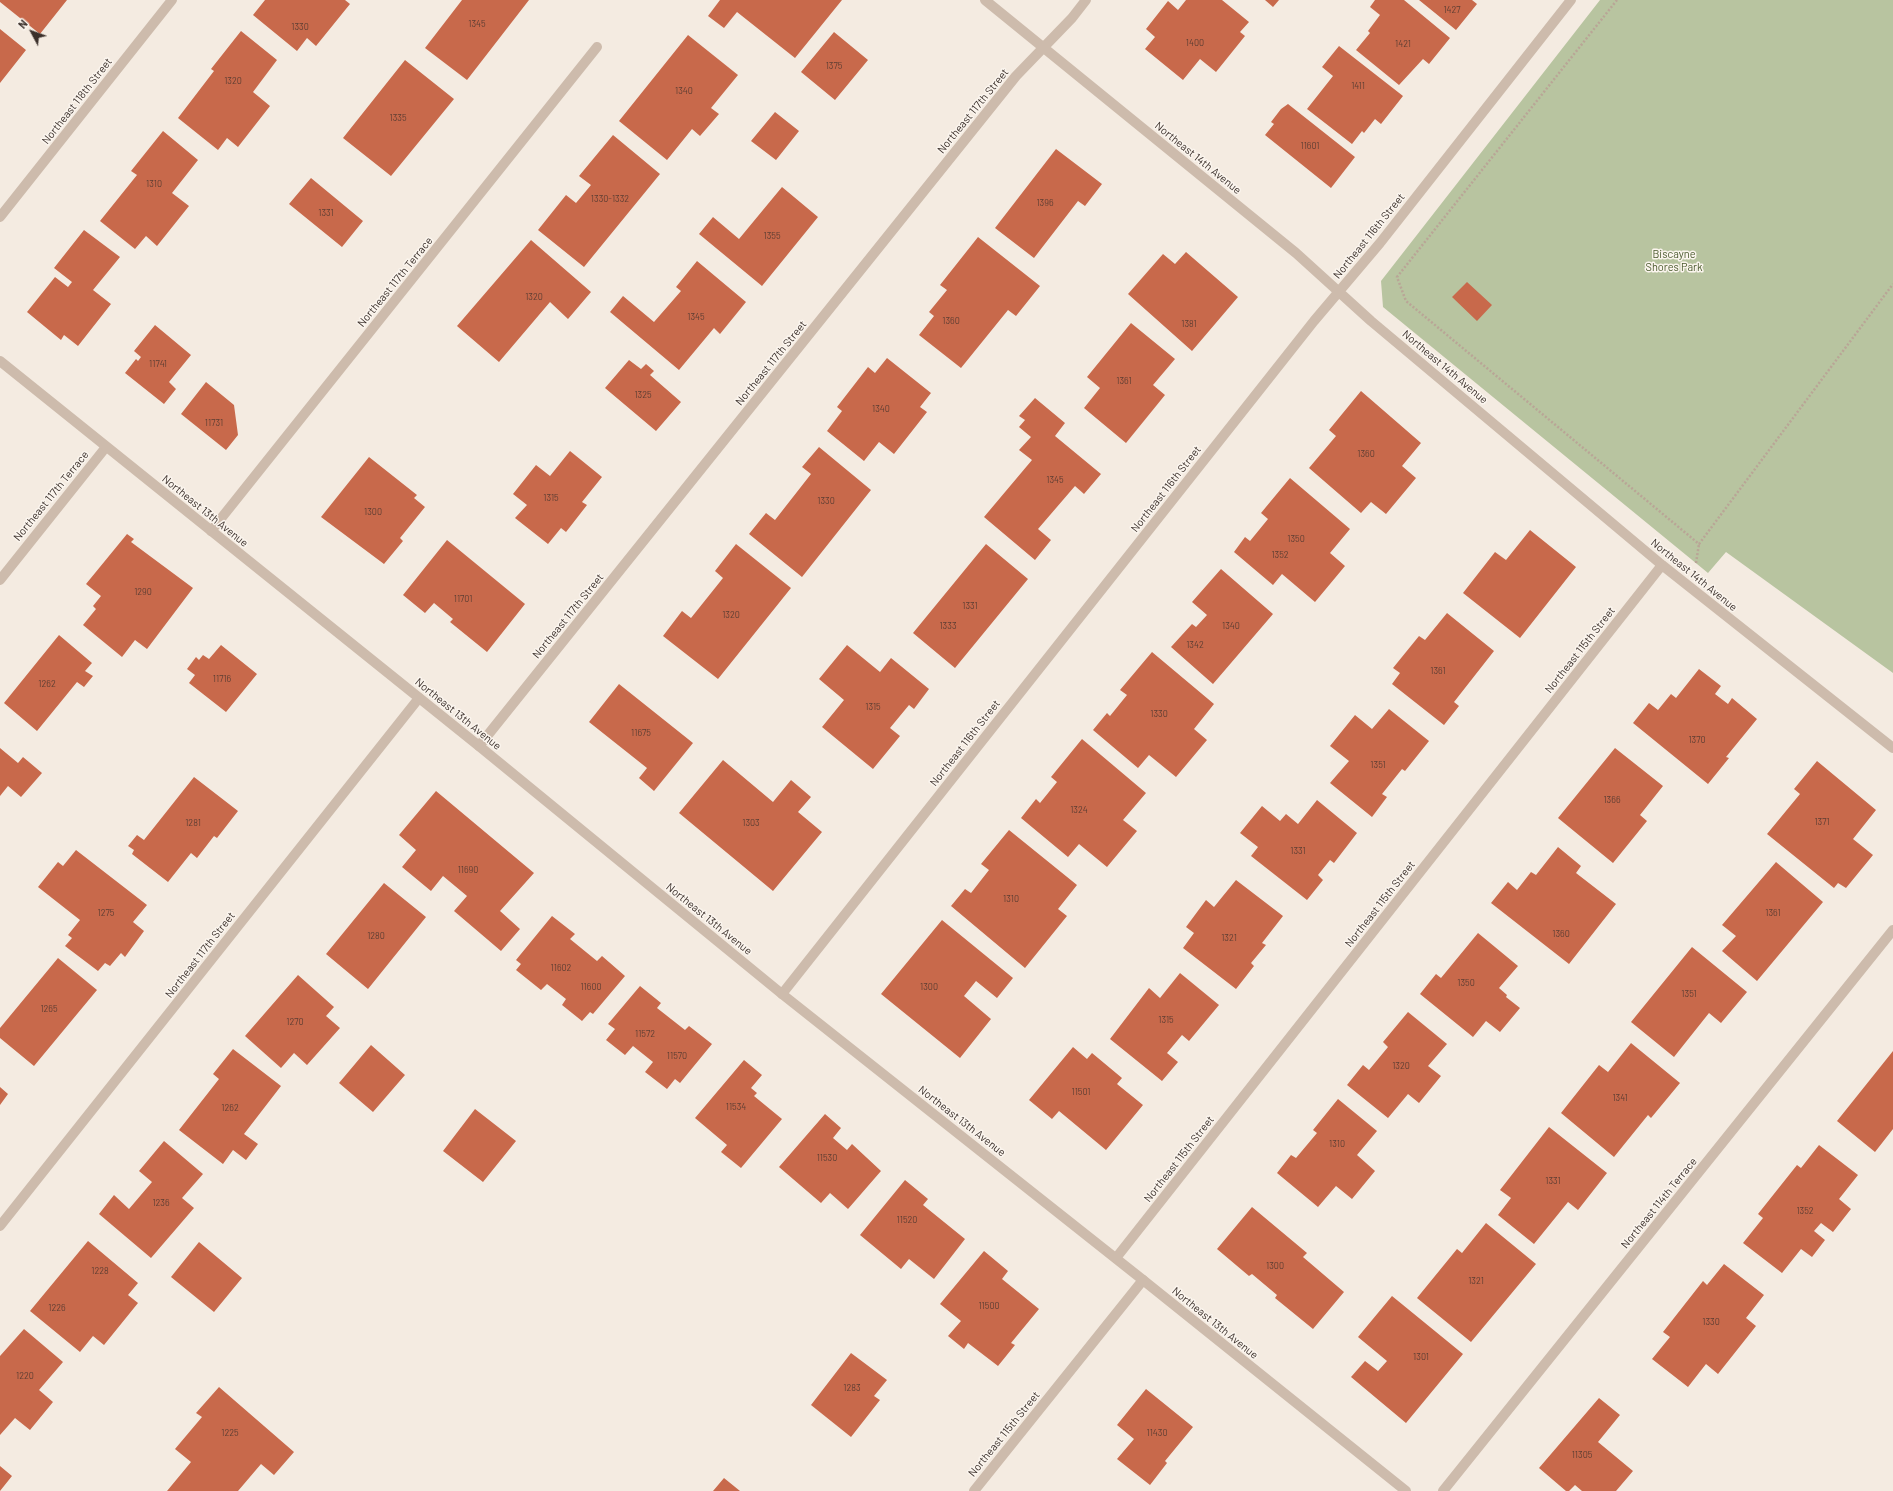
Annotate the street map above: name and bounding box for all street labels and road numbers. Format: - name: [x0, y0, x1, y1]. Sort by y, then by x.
- street label: Northeast 118th Street: [39, 55, 115, 147]
- street label: Northeast 117th Street: [935, 66, 1011, 156]
- street label: Northeast 14th Avenue: [1152, 119, 1244, 197]
- street label: Northeast 116th Street: [1331, 191, 1407, 281]
- street label: Northeast 117th Terrace: [355, 234, 435, 330]
- street label: Northeast 117th Street: [733, 318, 809, 408]
- street label: Northeast 14th Avenue: [1400, 327, 1490, 407]
- street label: Northeast 116th Street: [1128, 443, 1204, 535]
- street label: Northeast 117th Terrace: [11, 448, 91, 544]
- street label: Northeast 13th Avenue: [159, 472, 251, 550]
- street label: Northeast 14th Avenue: [1648, 536, 1740, 614]
- street label: Northeast 117th Street: [530, 571, 606, 661]
- street label: Northeast 115th Street: [1542, 604, 1618, 696]
- street label: Northeast 13th Avenue: [412, 675, 504, 753]
- street label: Northeast 116th Street: [927, 697, 1003, 789]
- street label: Northeast 115th Street: [1342, 858, 1418, 950]
- street label: Northeast 13th Avenue: [663, 880, 755, 958]
- street label: Northeast 117th Street: [162, 909, 238, 1001]
- street label: Northeast 13th Avenue: [916, 1083, 1008, 1159]
- street label: Northeast 115th Street: [1141, 1113, 1217, 1205]
- street label: Northeast 114th Terrace: [1618, 1155, 1700, 1251]
- street label: Northeast 13th Avenue: [1169, 1284, 1261, 1362]
- street label: Northeast 115th Street: [966, 1389, 1042, 1479]

